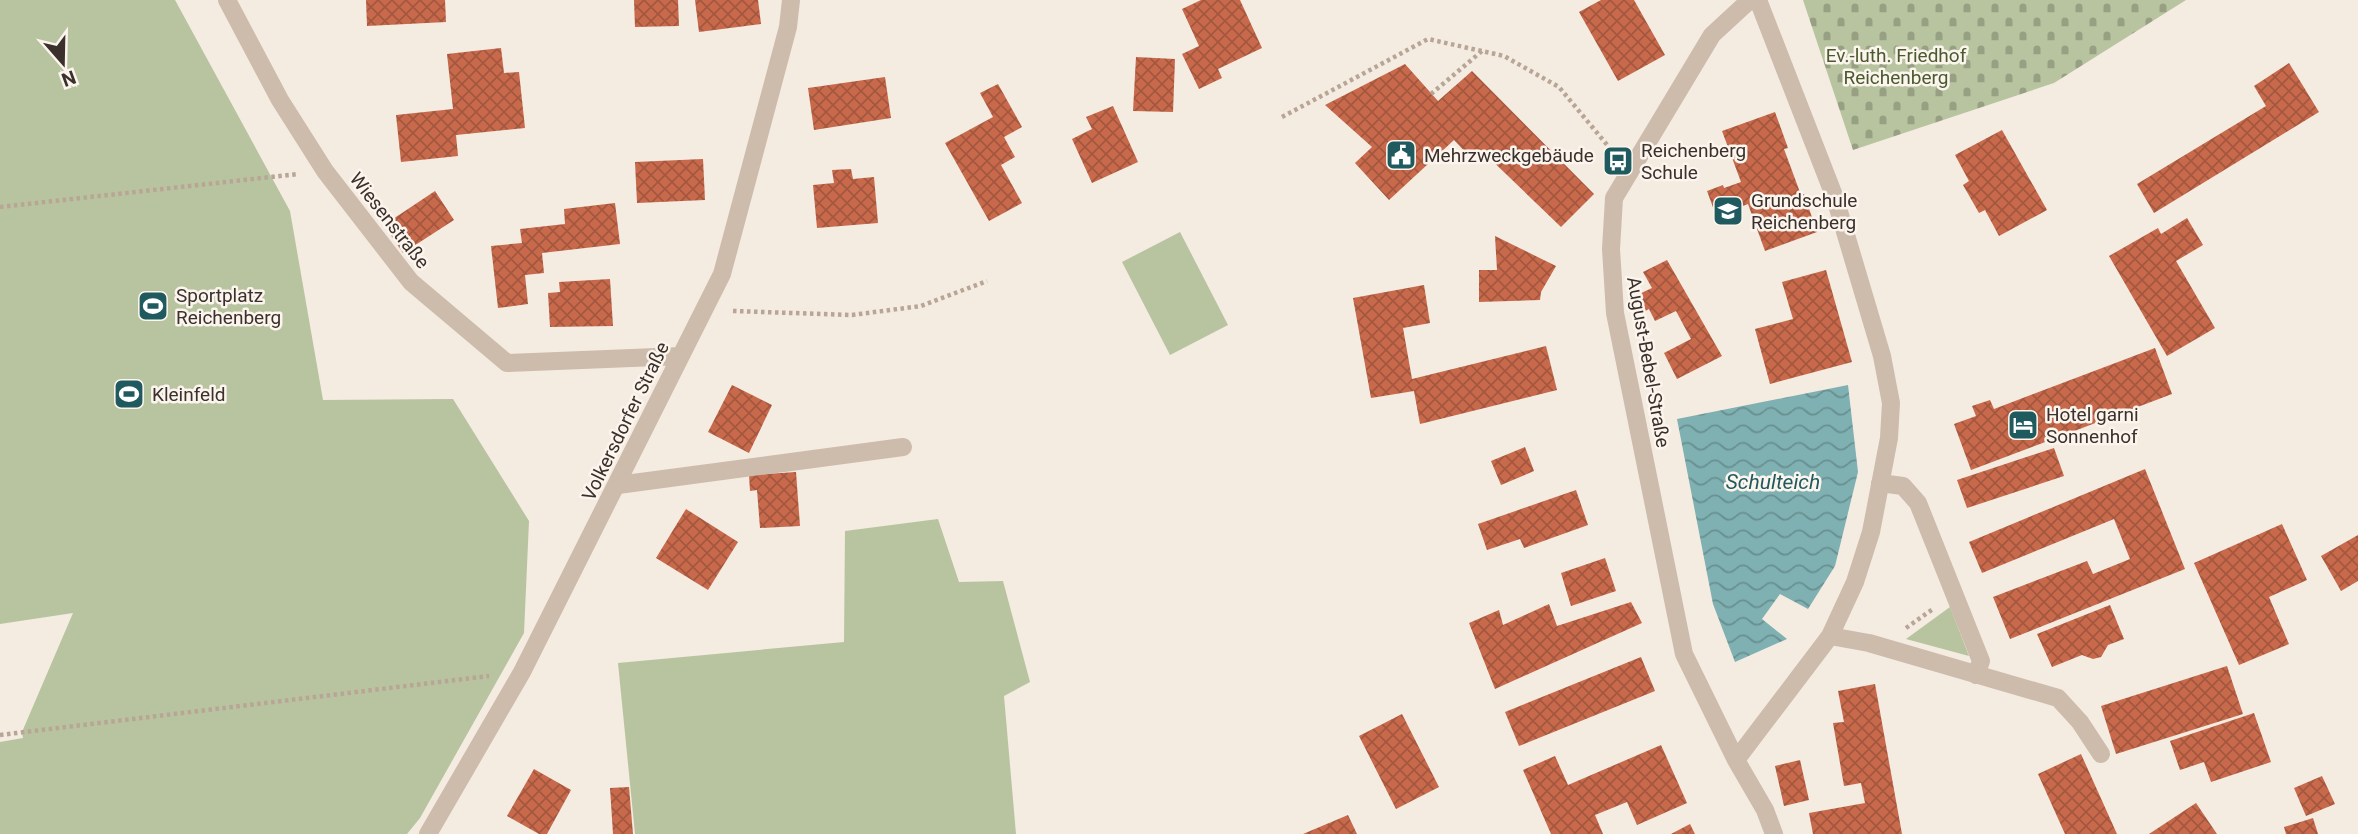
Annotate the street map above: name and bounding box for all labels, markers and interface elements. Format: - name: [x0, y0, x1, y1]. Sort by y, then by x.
- north arrow: [28, 28, 98, 98]
- park label: Ev.-luth. Friedhof Reichenberg: [1826, 44, 1967, 89]
- text: N: [58, 65, 79, 92]
- public building icon: Mehrzweckgebäude: [1384, 138, 1418, 172]
- place label: Reichenberg Schule: [1641, 139, 1746, 184]
- place label: Mehrzweckgebäude: [1424, 144, 1594, 167]
- bus stop icon: Reichenberg Schule: [1601, 144, 1635, 178]
- street label: Wiesenstraße: [345, 168, 434, 273]
- place label: Grundschule Reichenberg: [1751, 189, 1857, 234]
- school or university icon: Grundschule Reichenberg: [1711, 194, 1745, 228]
- street label: August-Bebel-Straße: [1622, 275, 1675, 449]
- place label: Sportplatz Reichenberg: [176, 284, 281, 329]
- sports icon: Sportplatz Reichenberg: [136, 289, 170, 323]
- street label: Volkersdorfer Straße: [577, 338, 674, 504]
- sports icon: Kleinfeld: [112, 377, 146, 411]
- place label: Kleinfeld: [152, 383, 226, 406]
- place label: Hotel garni Sonnenhof: [2046, 403, 2139, 448]
- hotel icon: Hotel garni Sonnenhof: [2006, 408, 2040, 442]
- water label: Schulteich: [1726, 470, 1820, 494]

